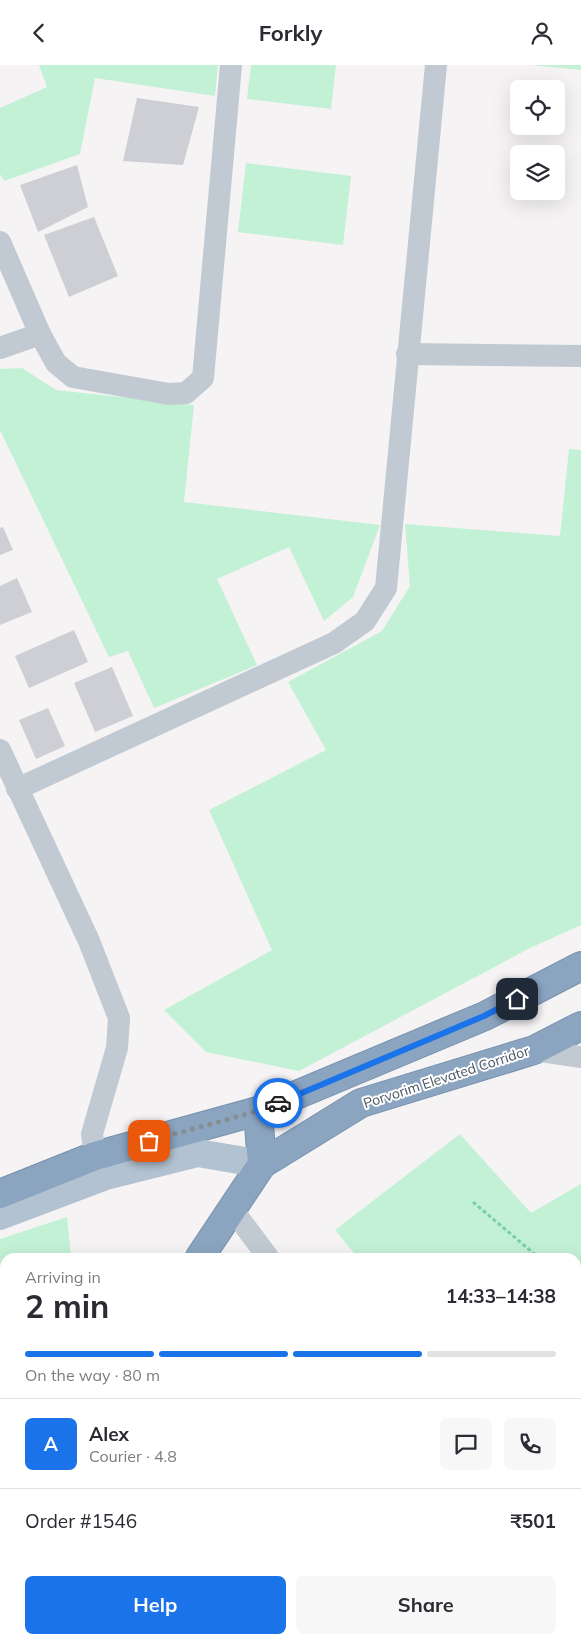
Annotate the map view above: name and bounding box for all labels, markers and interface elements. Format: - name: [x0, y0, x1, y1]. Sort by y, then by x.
- icon: back: [25, 19, 53, 47]
- text: Forkly: [259, 19, 322, 47]
- icon: person: [528, 19, 556, 47]
- map controls: [510, 80, 565, 200]
- button: locate: [510, 80, 565, 135]
- button: layers: [510, 145, 565, 200]
- pin: [496, 978, 538, 1020]
- icon: home: [503, 985, 531, 1013]
- street label: Porvorim Elevated Corridor: [361, 1041, 532, 1112]
- courier: [253, 1078, 303, 1128]
- icon: car: [264, 1089, 292, 1117]
- pin: [128, 1120, 170, 1162]
- icon: bag: [135, 1127, 163, 1155]
- text: Arriving in: [25, 1267, 101, 1287]
- text: 14:33–14:38: [446, 1284, 556, 1308]
- text: 2 min: [25, 1286, 109, 1326]
- text: On the way · 80 m: [25, 1365, 160, 1385]
- button: chat: [440, 1418, 492, 1470]
- button: phone: [504, 1418, 556, 1470]
- text: Alex: [89, 1422, 129, 1446]
- text: A: [44, 1432, 58, 1456]
- text: Courier · 4.8: [89, 1446, 177, 1466]
- text: Order #1546: [25, 1509, 137, 1533]
- text: ₹501: [510, 1509, 556, 1533]
- button: Help: [25, 1576, 286, 1634]
- button: Share: [296, 1576, 556, 1634]

